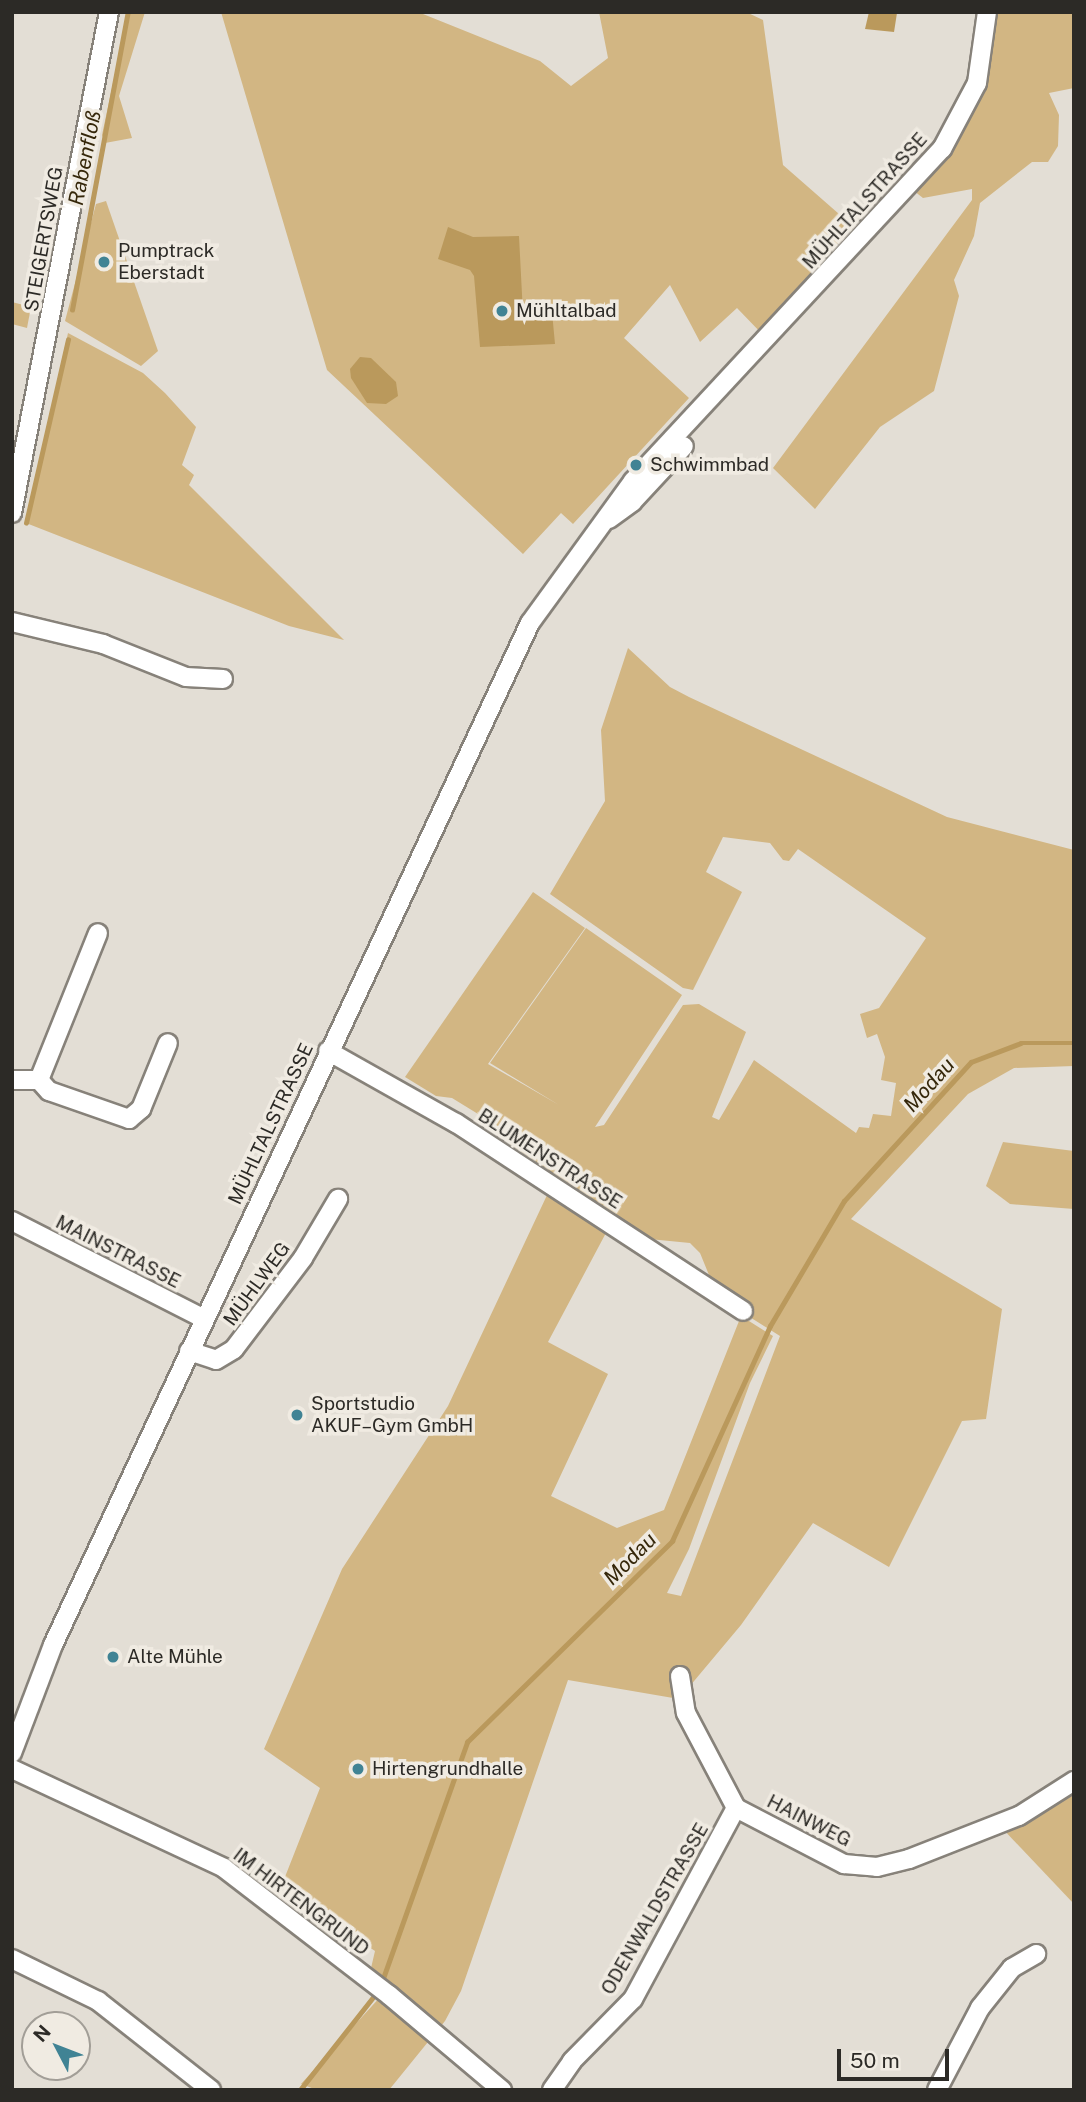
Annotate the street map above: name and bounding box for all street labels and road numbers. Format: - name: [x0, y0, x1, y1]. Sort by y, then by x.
- street label: MÜHLTALSTRASSE: [798, 128, 932, 274]
- street label: STEIGERTSWEG: [20, 165, 68, 313]
- street label: MÜHLTALSTRASSE: [224, 1040, 318, 1208]
- street label: BLUMENSTRASSE: [474, 1104, 626, 1214]
- street label: MAINSTRASSE: [52, 1211, 184, 1293]
- street label: MÜHLWEG: [219, 1238, 295, 1330]
- street label: HAINWEG: [763, 1790, 855, 1852]
- street label: ODENWALDSTRASSE: [597, 1819, 713, 1999]
- street label: IM HIRTENGRUND: [229, 1843, 373, 1961]

